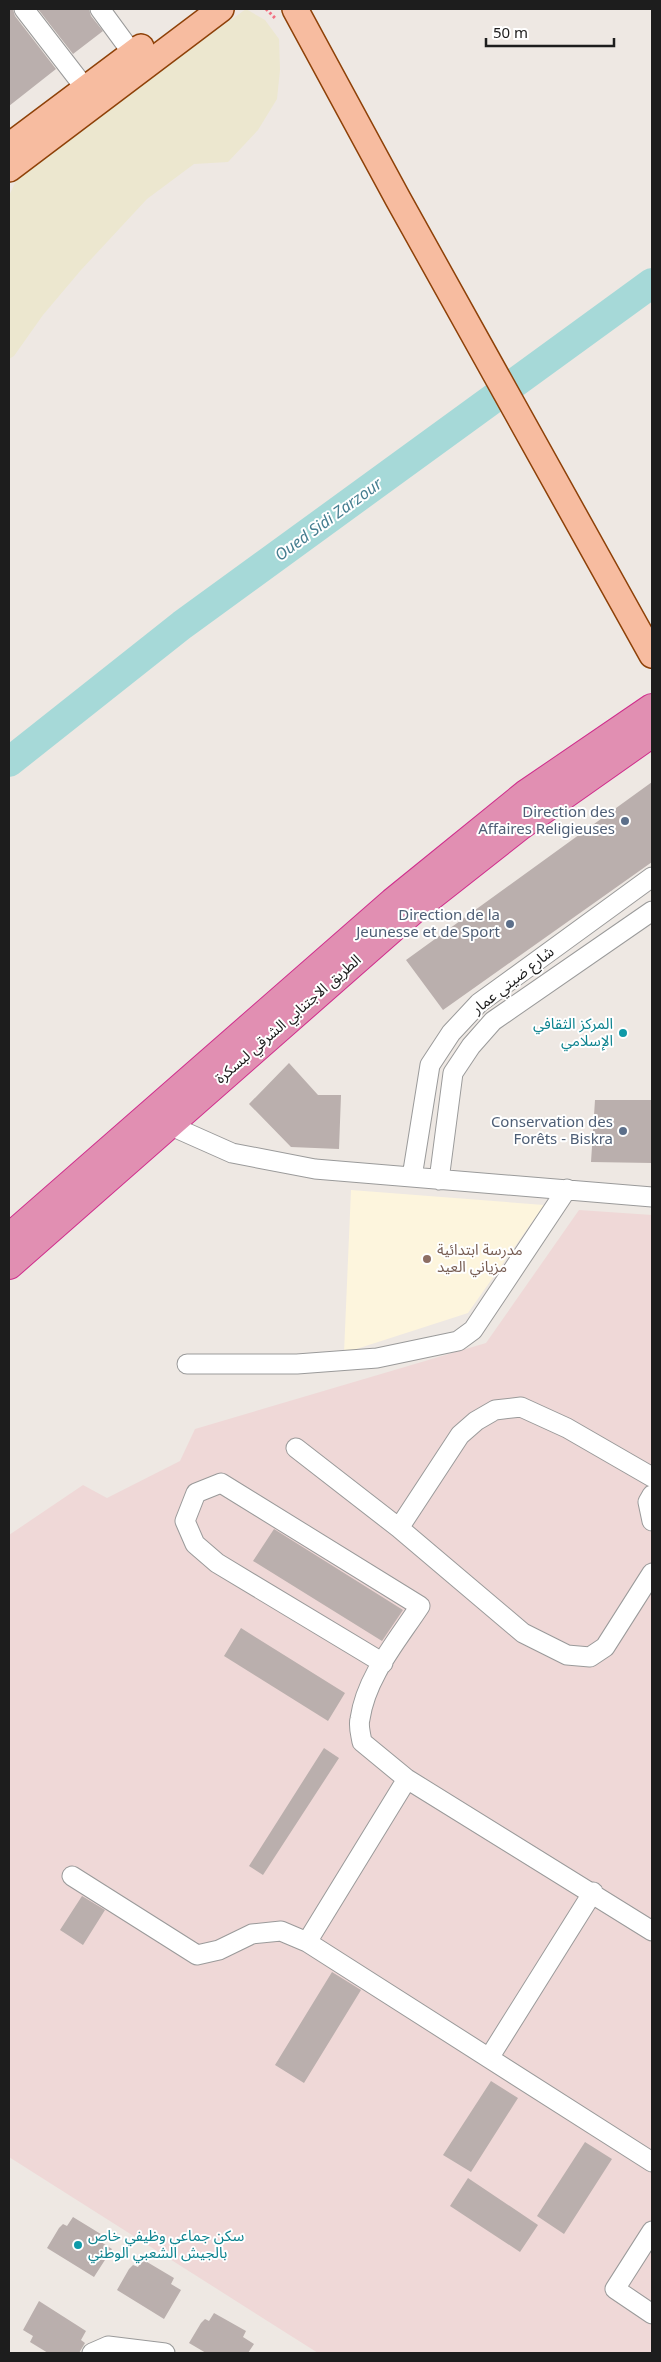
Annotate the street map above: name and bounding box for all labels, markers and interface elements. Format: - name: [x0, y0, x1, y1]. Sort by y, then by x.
- scale bar: [486, 15, 614, 47]
- text: 50 m: [493, 22, 528, 42]
- water label: Oued Sidi Zarzour: [270, 472, 387, 565]
- place label: Direction des Affaires Religieuses: [478, 801, 615, 838]
- marker: Direction des Affaires Religieuses: [619, 815, 631, 827]
- place label: Direction de la Jeunesse et de Sport: [354, 904, 501, 941]
- marker: Direction de la Jeunesse et de Sport: [504, 918, 516, 930]
- street label: شارع ضيتي عمار: [466, 941, 560, 1021]
- street label: الطريق الاجتنابي الشرقي لبسكرة: [210, 949, 366, 1089]
- place label: المركز الثقافي الإسلامي: [533, 1013, 613, 1052]
- marker: المركز الثقافي الإسلامي: [617, 1027, 629, 1039]
- place label: Conservation des Forêts - Biskra: [491, 1111, 613, 1148]
- marker: Conservation des Forêts - Biskra: [617, 1125, 629, 1137]
- place label: مدرسة ابتدائية مزياني العيد: [437, 1239, 523, 1278]
- marker: مدرسة ابتدائية مزياني العيد: [421, 1253, 433, 1265]
- place label: سكن جماعي وظيفي خاص بالجيش الشعبي الوطني: [88, 2225, 244, 2264]
- marker: سكن جماعي وظيفي خاص بالجيش الشعبي الوطني: [72, 2239, 84, 2251]

